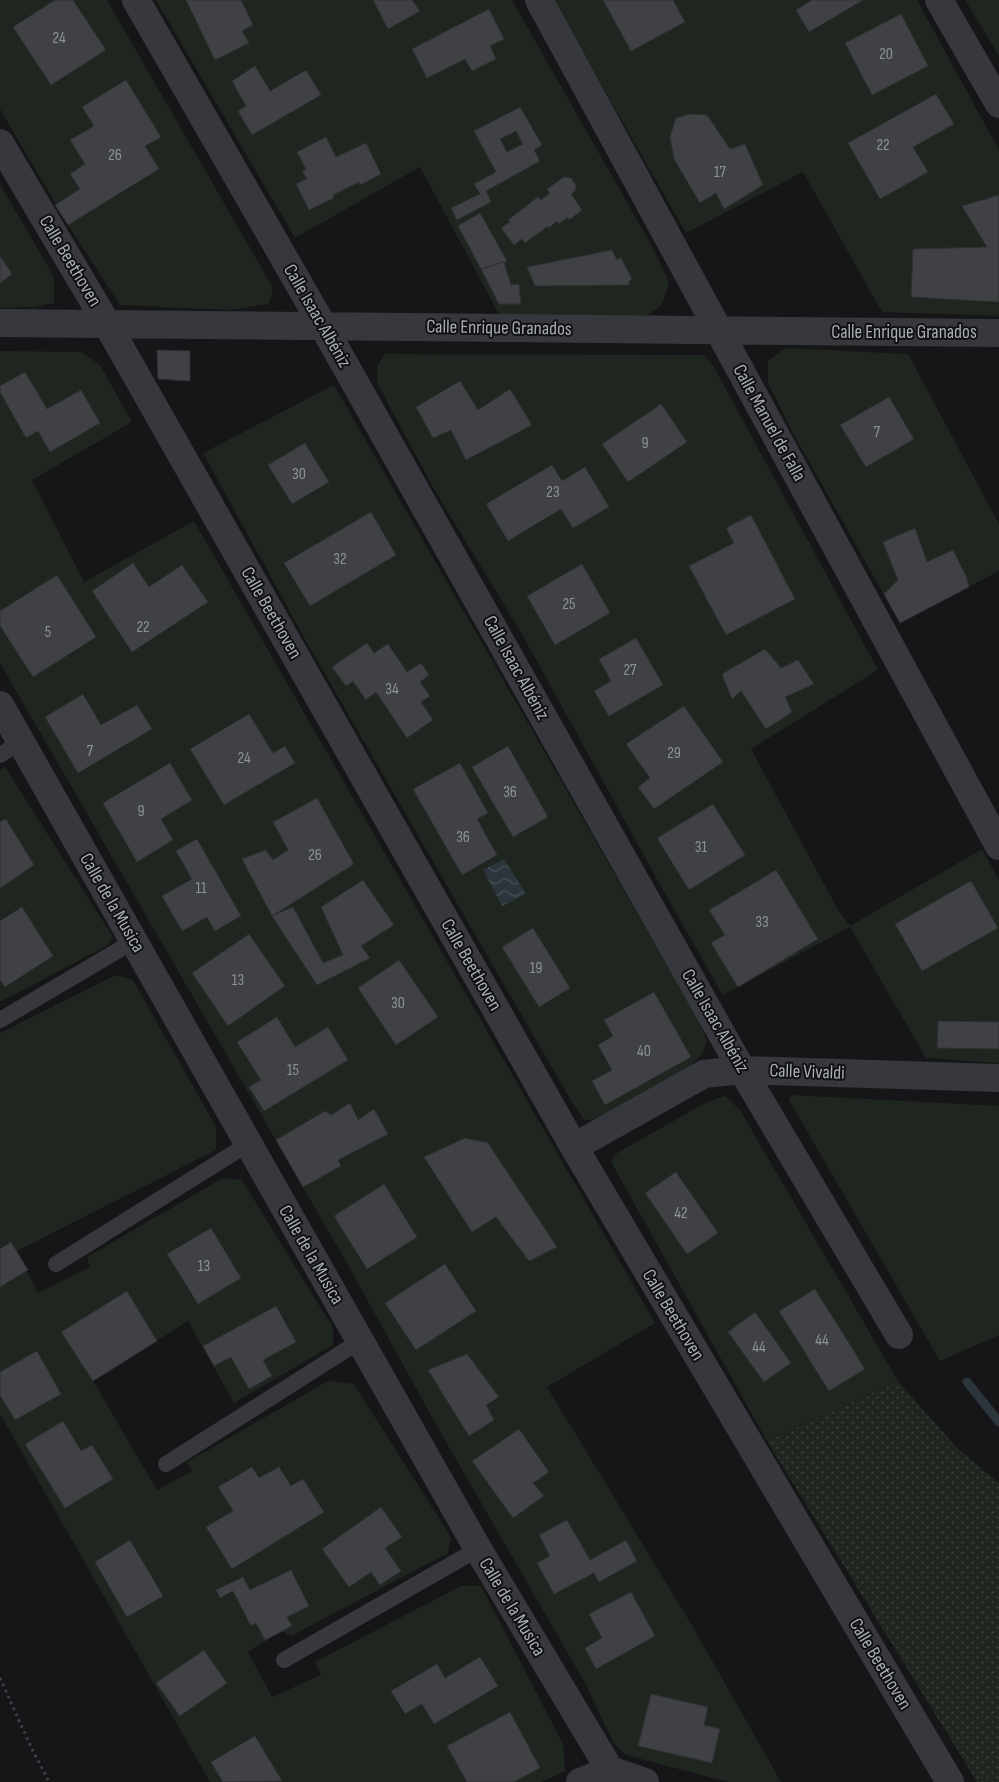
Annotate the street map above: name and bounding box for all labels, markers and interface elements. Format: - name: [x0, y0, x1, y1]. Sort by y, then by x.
- house number: 24: [52, 29, 66, 48]
- house number: 20: [879, 45, 893, 64]
- house number: 22: [876, 136, 890, 155]
- house number: 26: [108, 146, 122, 165]
- house number: 17: [714, 163, 727, 182]
- street label: Calle Beethoven: [34, 211, 106, 311]
- street label: Calle Isaac Albéniz: [278, 260, 356, 372]
- street label: Calle Enrique Granados: [426, 315, 572, 341]
- street label: Calle Enrique Granados: [831, 321, 977, 344]
- street label: Calle Manuel de Falla: [727, 361, 811, 485]
- house number: 7: [874, 423, 881, 442]
- house number: 9: [641, 434, 649, 453]
- house number: 30: [292, 465, 306, 484]
- house number: 23: [546, 483, 560, 502]
- house number: 32: [333, 550, 347, 569]
- street label: Calle Beethoven: [235, 563, 307, 663]
- house number: 25: [562, 595, 576, 614]
- street label: Calle Isaac Albéniz: [478, 612, 554, 724]
- house number: 22: [136, 618, 150, 637]
- house number: 5: [45, 623, 51, 642]
- house number: 27: [623, 661, 637, 680]
- house number: 34: [385, 680, 399, 699]
- house number: 7: [87, 742, 94, 761]
- house number: 29: [667, 744, 681, 763]
- house number: 24: [237, 749, 251, 768]
- house number: 36: [503, 783, 517, 802]
- house number: 9: [137, 802, 145, 821]
- house number: 36: [456, 828, 470, 847]
- house number: 31: [695, 838, 708, 857]
- house number: 26: [308, 846, 322, 865]
- street label: Calle de la Musica: [74, 849, 150, 957]
- house number: 11: [195, 879, 207, 898]
- house number: 33: [755, 913, 769, 932]
- street label: Calle Beethoven: [435, 915, 507, 1015]
- house number: 19: [530, 959, 542, 978]
- street label: Calle Isaac Albéniz: [676, 965, 754, 1077]
- house number: 13: [232, 971, 244, 990]
- house number: 30: [391, 994, 405, 1013]
- house number: 40: [637, 1042, 651, 1061]
- street label: Calle Vivaldi: [769, 1059, 845, 1085]
- house number: 15: [287, 1061, 299, 1080]
- street label: Calle de la Musica: [273, 1201, 349, 1309]
- house number: 42: [674, 1204, 688, 1223]
- house number: 13: [198, 1257, 210, 1276]
- street label: Calle Beethoven: [637, 1265, 709, 1365]
- house number: 44: [815, 1331, 829, 1350]
- house number: 44: [752, 1338, 766, 1357]
- street label: Calle de la Musica: [474, 1554, 550, 1660]
- street label: Calle Beethoven: [844, 1614, 916, 1714]

